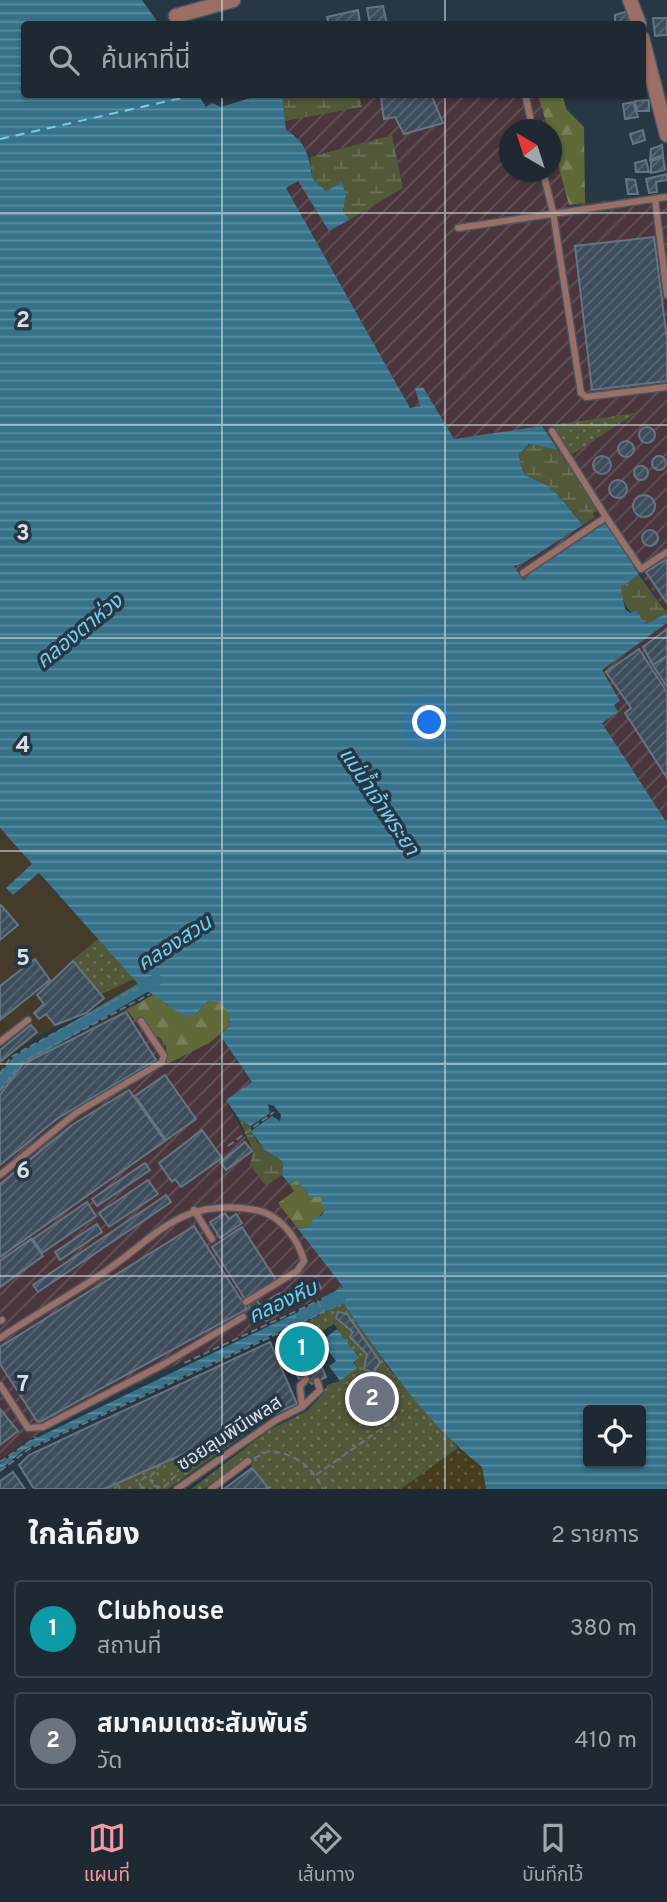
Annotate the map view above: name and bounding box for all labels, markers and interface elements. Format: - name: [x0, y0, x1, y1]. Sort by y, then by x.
- search box: [21, 21, 646, 98]
- icon: search: [45, 41, 83, 79]
- text: ค้นหาที่นี่: [101, 45, 191, 78]
- north arrow: [499, 119, 562, 182]
- text: 2: [16, 307, 30, 336]
- text: 3: [16, 520, 30, 549]
- water label: คลองตาห่วง: [31, 588, 130, 675]
- your location: [412, 705, 446, 739]
- text: 4: [16, 732, 30, 761]
- water label: แม่น้ำเจ้าพระยา: [332, 741, 427, 862]
- water label: คลองสวน: [133, 909, 218, 978]
- text: 5: [16, 945, 30, 974]
- text: 6: [16, 1158, 30, 1187]
- water label: คลองหีบ: [244, 1275, 323, 1331]
- pin: 1: [279, 1323, 325, 1375]
- text: 7: [17, 1371, 29, 1400]
- pin: 2: [349, 1373, 395, 1425]
- street label: ซอยลุมพินีเพลส: [173, 1391, 287, 1477]
- map controls: [583, 1405, 646, 1468]
- button: locate: [583, 1405, 646, 1468]
- text: ใกล้เคียง: [28, 1518, 140, 1555]
- text: 2 รายการ: [551, 1522, 639, 1551]
- text: Clubhouse: [97, 1596, 224, 1629]
- text: 1: [48, 1615, 58, 1644]
- text: 380 m: [570, 1615, 637, 1644]
- text: สถานที่: [97, 1633, 161, 1662]
- text: สมาคมเตชะสัมพันธ์: [97, 1709, 308, 1742]
- text: 2: [46, 1727, 60, 1756]
- text: 410 m: [574, 1727, 637, 1756]
- text: วัด: [97, 1748, 122, 1777]
- tab: แผนที่: [84, 1819, 130, 1890]
- tab: เส้นทาง: [297, 1819, 355, 1890]
- tab: บันทึกไว้: [522, 1819, 583, 1890]

